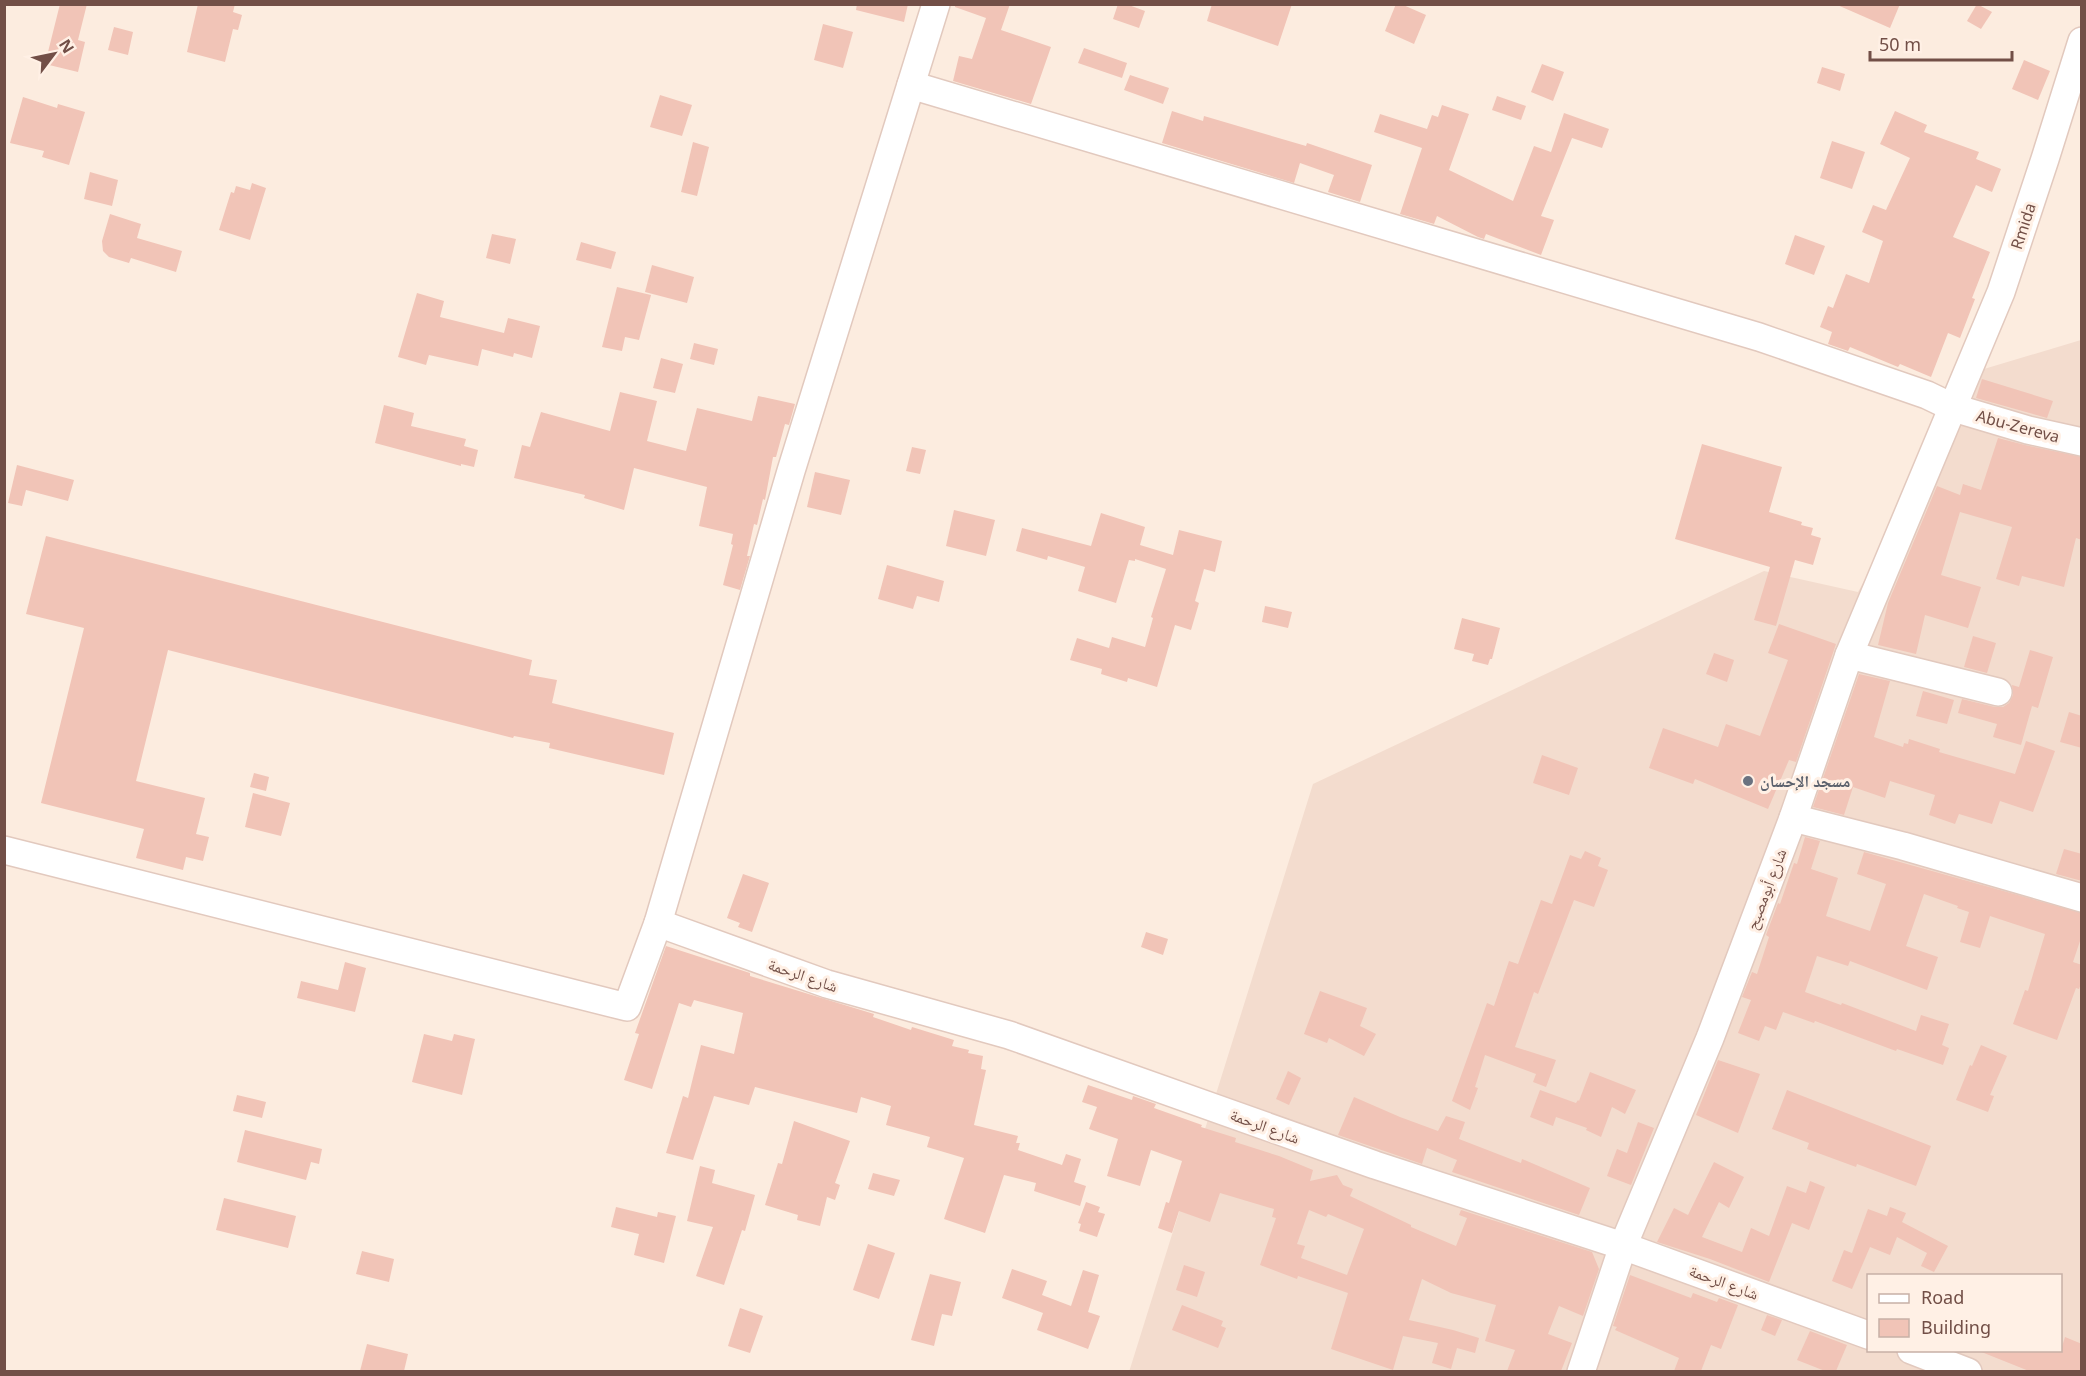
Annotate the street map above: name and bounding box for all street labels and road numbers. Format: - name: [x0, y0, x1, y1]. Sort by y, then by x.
- street label: Rmida: [2005, 200, 2041, 252]
- street label: Abu-Zereva: [1974, 404, 2062, 448]
- street label: شارع أبومصبح: [1740, 845, 1792, 933]
- street label: شارع الرحمة: [765, 953, 841, 997]
- street label: شارع الرحمة: [1227, 1103, 1303, 1149]
- street label: شارع الرحمة: [1686, 1259, 1762, 1305]

